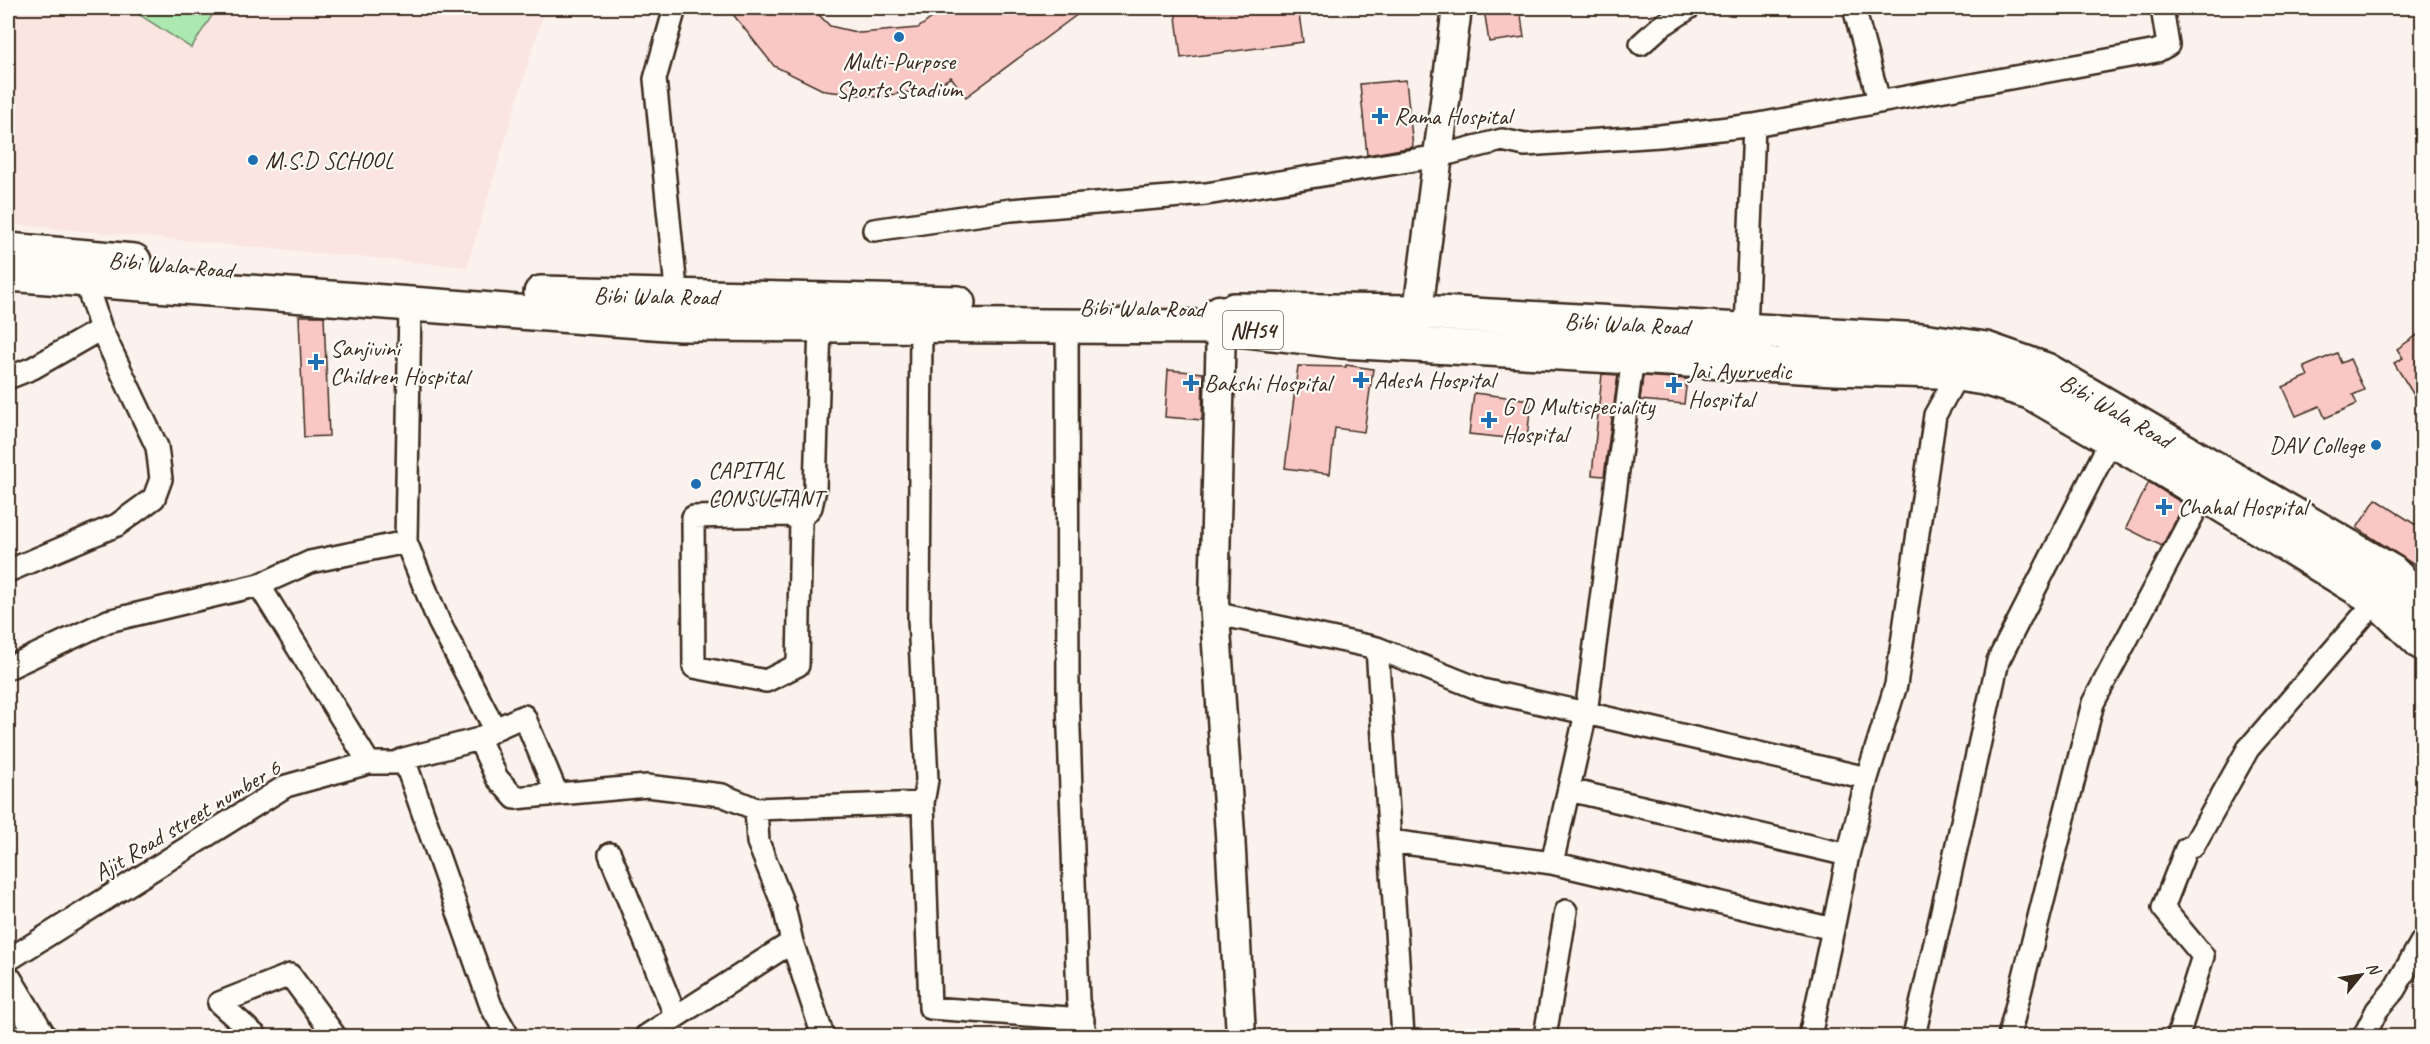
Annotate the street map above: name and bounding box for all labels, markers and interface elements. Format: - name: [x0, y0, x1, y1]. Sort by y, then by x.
- marker: Multi-Purpose Sports Stadium: [892, 30, 906, 44]
- place label: Multi-Purpose Sports Stadium: [836, 46, 965, 104]
- place label: Rama Hospital: [1394, 101, 1515, 131]
- marker: Rama Hospital: [1371, 107, 1389, 125]
- place label: M.S.D SCHOOL: [265, 145, 394, 175]
- marker: M.S.D SCHOOL: [246, 153, 260, 167]
- street label: Bibi Wala Road: [107, 245, 238, 286]
- street label: Bibi Wala Road: [593, 280, 722, 312]
- street label: Bibi Wala Road: [1079, 292, 1208, 324]
- street label: Bibi Wala Road: [1564, 306, 1694, 342]
- road number: NH54: [1223, 311, 1283, 349]
- place label: Sanjivini Children Hospital: [330, 333, 473, 391]
- marker: Sanjivini Children Hospital: [307, 353, 325, 371]
- place label: Jai Ayurvedic Hospital: [1687, 356, 1793, 414]
- place label: Adesh Hospital: [1374, 365, 1498, 395]
- street label: Bibi Wala Road: [2054, 367, 2181, 457]
- place label: Bakshi Hospital: [1204, 368, 1334, 398]
- marker: Adesh Hospital: [1352, 371, 1370, 389]
- marker: Bakshi Hospital: [1182, 374, 1200, 392]
- marker: Jai Ayurvedic Hospital: [1665, 376, 1683, 394]
- place label: G D Multispeciality Hospital: [1502, 391, 1656, 449]
- marker: G D Multispeciality Hospital: [1480, 411, 1498, 429]
- place label: DAV College: [2269, 430, 2366, 460]
- marker: DAV College: [2369, 438, 2383, 452]
- place label: CAPITAL CONSULTANT: [708, 455, 828, 513]
- marker: CAPITAL CONSULTANT: [689, 477, 703, 491]
- place label: Chahal Hospital: [2178, 492, 2311, 522]
- marker: Chahal Hospital: [2155, 498, 2173, 516]
- street label: Ajit Road street number 6: [88, 752, 287, 888]
- north arrow: [2331, 945, 2391, 1005]
- text: N: [2362, 959, 2386, 980]

